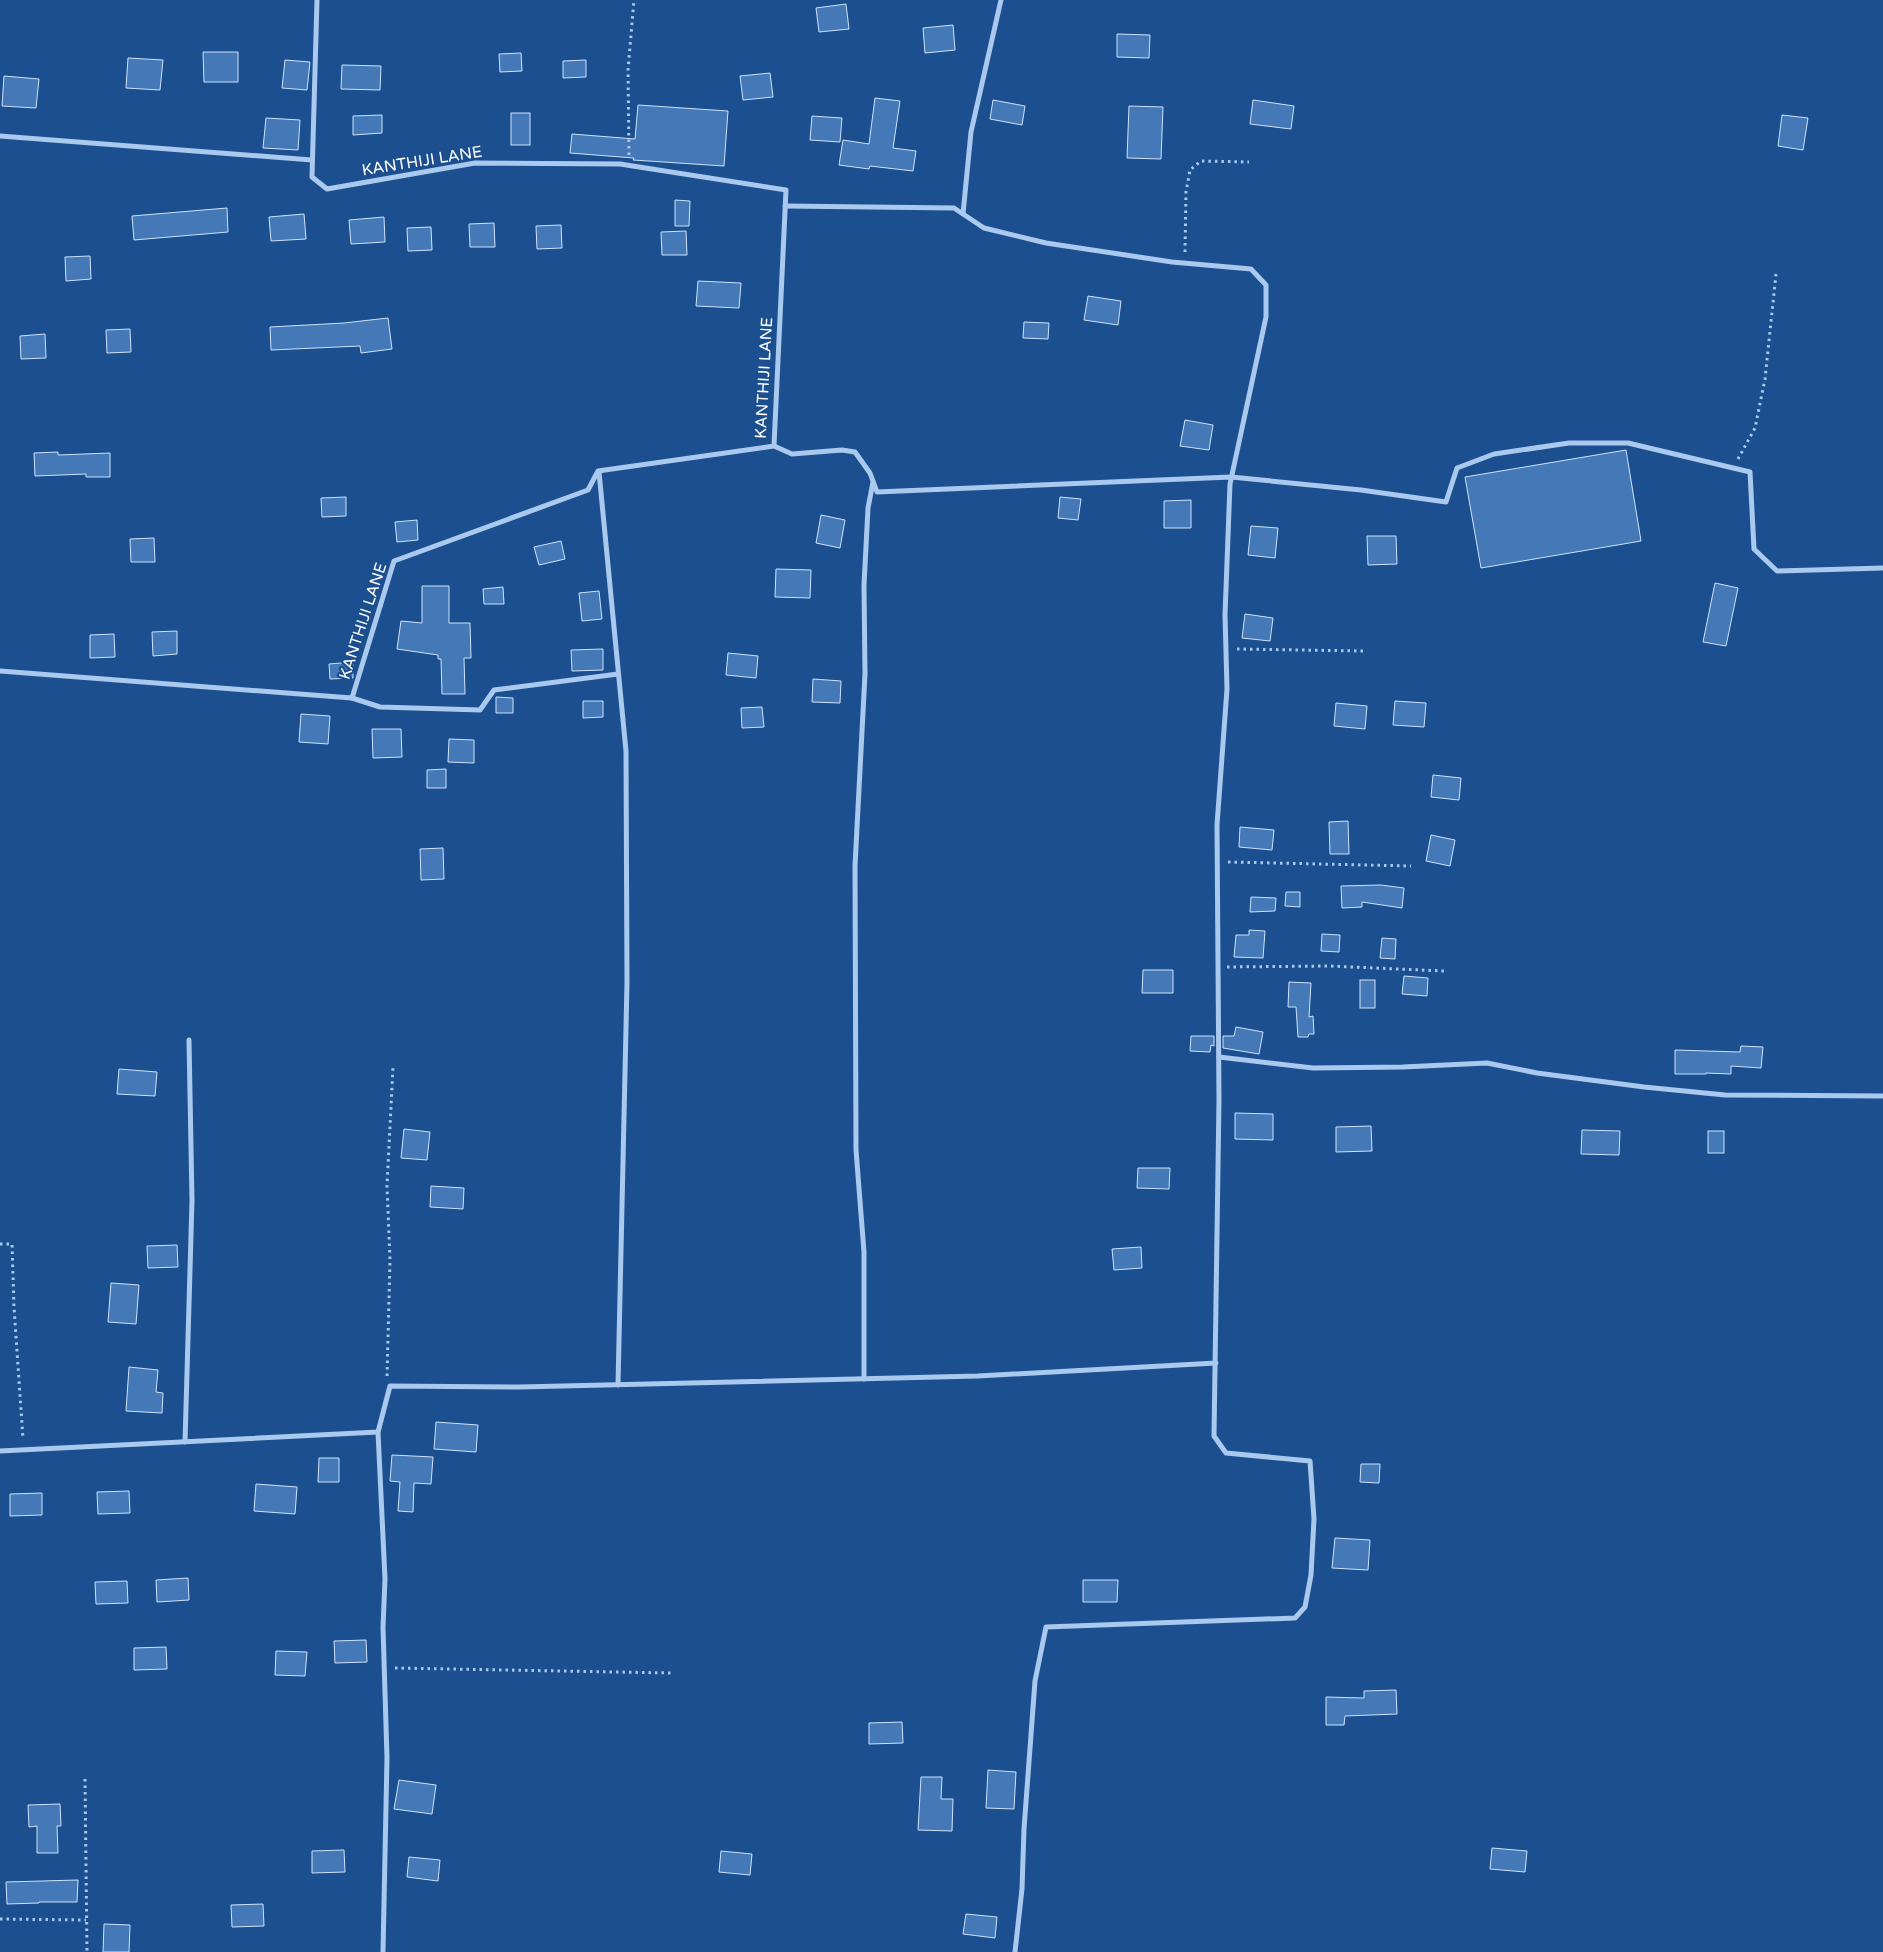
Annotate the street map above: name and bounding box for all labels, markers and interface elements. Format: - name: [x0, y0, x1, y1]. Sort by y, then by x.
- street label: KANTHIJI LANE: [360, 142, 484, 180]
- street label: KANTHIJI LANE: [751, 317, 777, 439]
- street label: KANTHIJI LANE: [335, 560, 391, 682]

